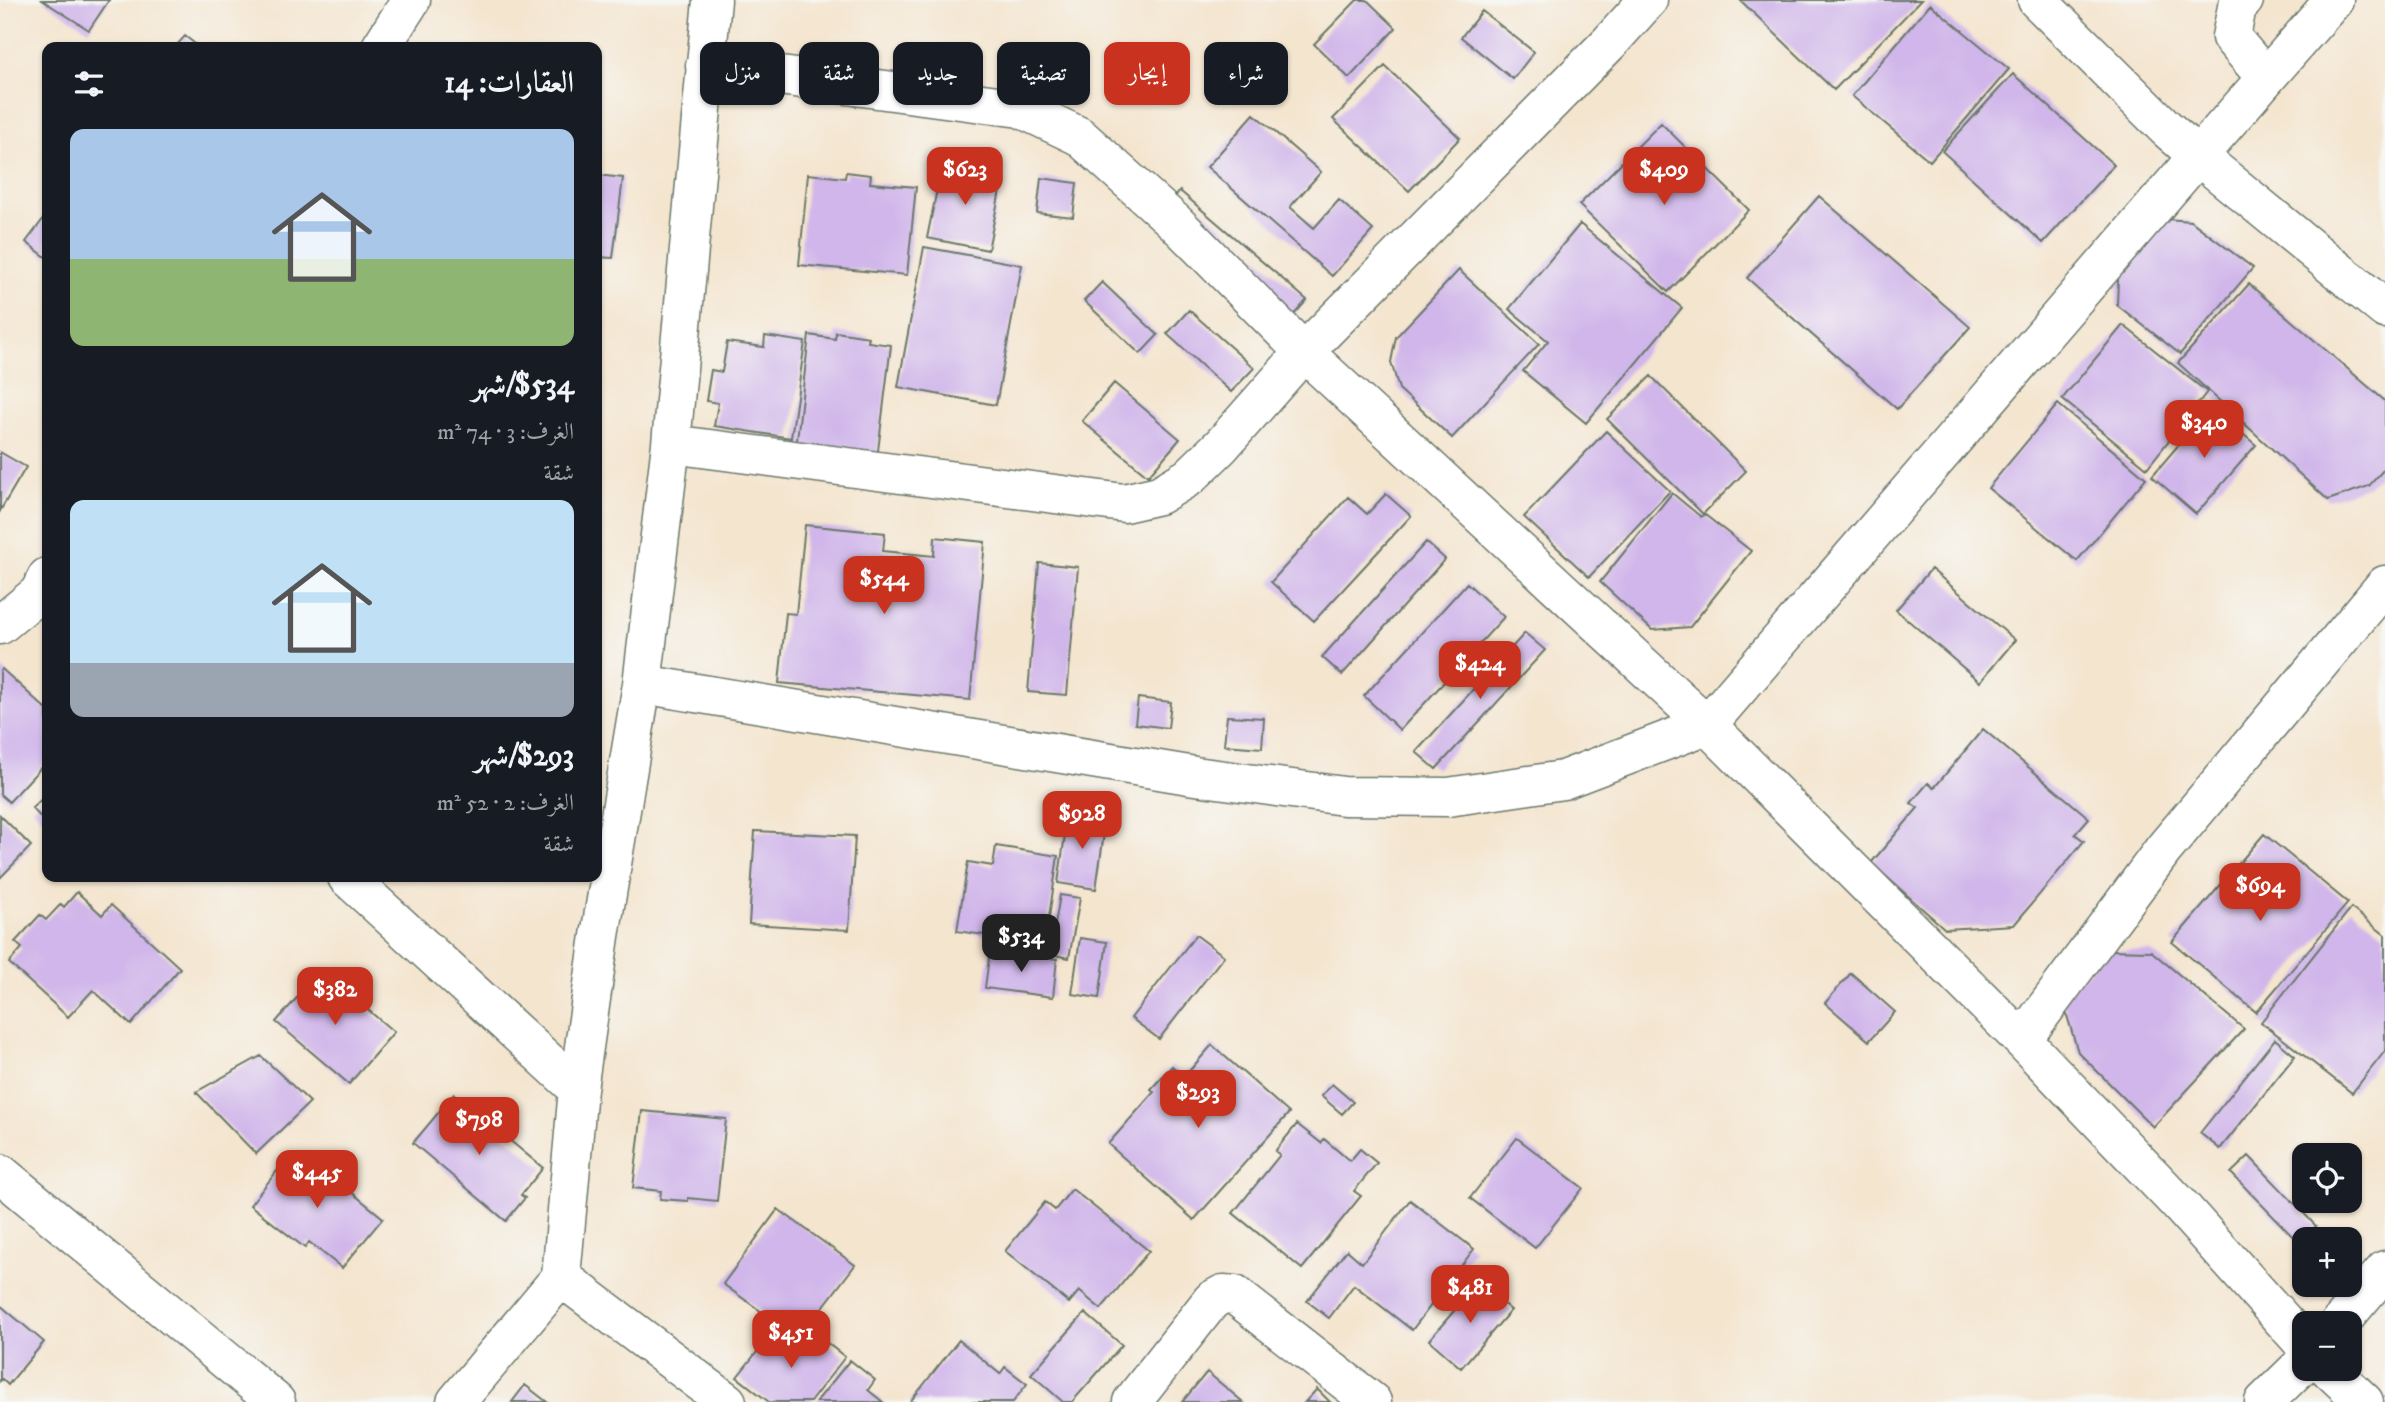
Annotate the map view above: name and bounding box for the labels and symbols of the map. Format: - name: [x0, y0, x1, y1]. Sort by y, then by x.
- pin: $623: [924, 148, 1006, 207]
- pin: $409: [1623, 148, 1705, 207]
- pin: $340: [2163, 400, 2245, 460]
- pin: $544: [843, 556, 925, 616]
- pin: $424: [1439, 642, 1521, 701]
- pin: $928: [1041, 792, 1123, 851]
- pin: $694: [2219, 864, 2301, 923]
- pin: $534: [980, 914, 1062, 974]
- pin: $382: [294, 968, 376, 1027]
- pin: $293: [1157, 1070, 1239, 1130]
- pin: $798: [438, 1098, 520, 1157]
- pin: $445: [276, 1150, 358, 1210]
- pin: $481: [1429, 1266, 1511, 1325]
- pin: $451: [750, 1310, 832, 1370]

